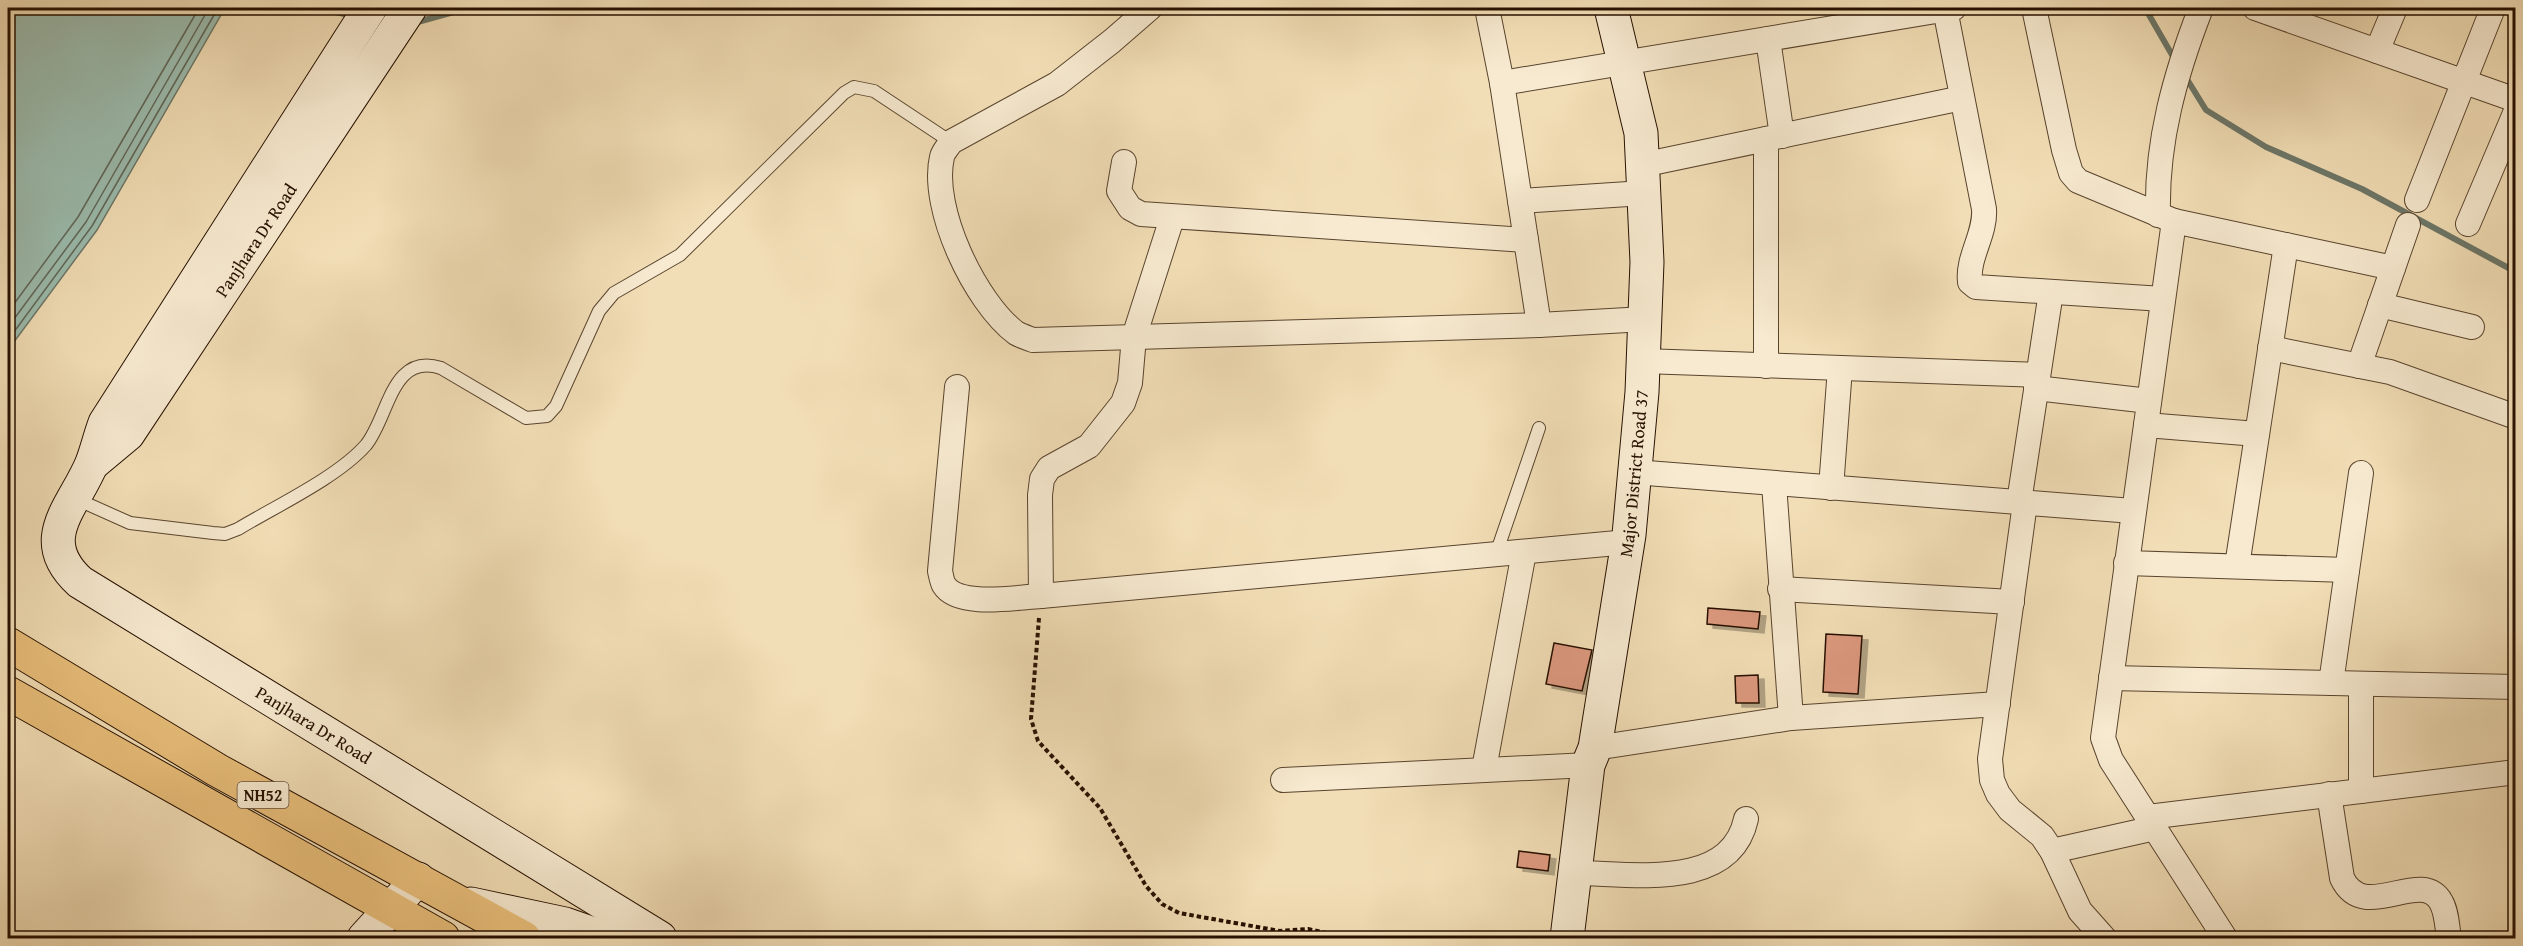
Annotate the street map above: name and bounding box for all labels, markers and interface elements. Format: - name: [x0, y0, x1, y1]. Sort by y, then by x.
- street label: Panjhara Dr Road: [208, 178, 303, 302]
- street label: Major District Road 37: [1612, 389, 1655, 559]
- street label: Panjhara Dr Road: [251, 679, 377, 771]
- road number: NH52: [238, 782, 288, 808]

